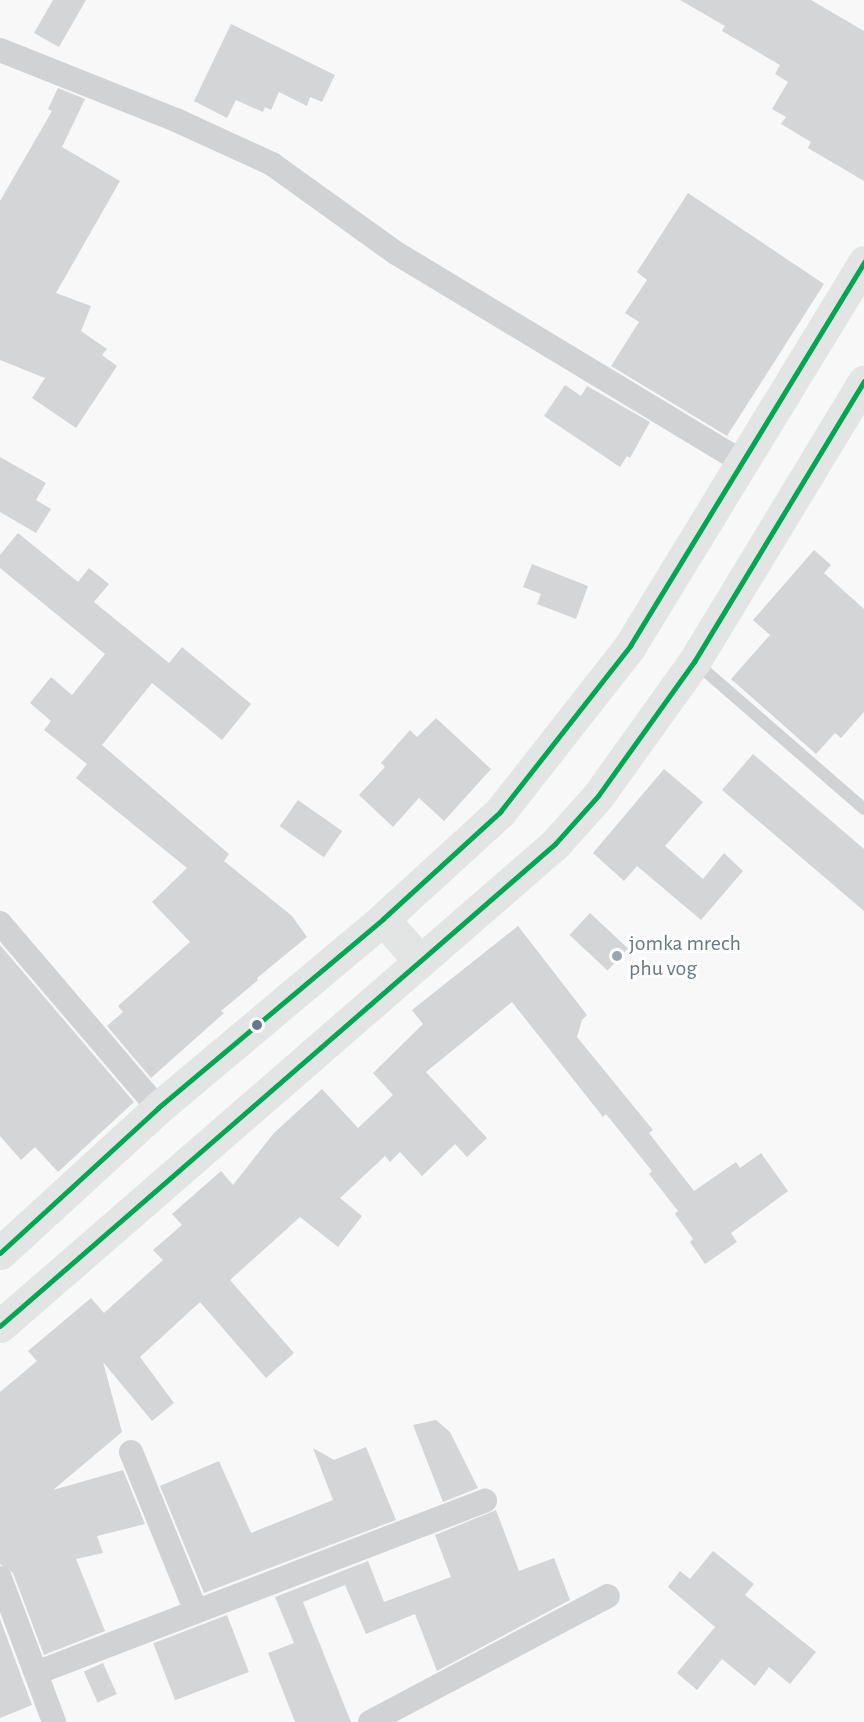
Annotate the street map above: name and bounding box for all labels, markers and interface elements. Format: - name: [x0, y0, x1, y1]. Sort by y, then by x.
- place label: jomka mrech phu vog: [629, 930, 741, 981]
- marker: jomka mrech phu vog: [610, 949, 624, 963]
- unlabelled marker: [251, 1019, 263, 1031]

